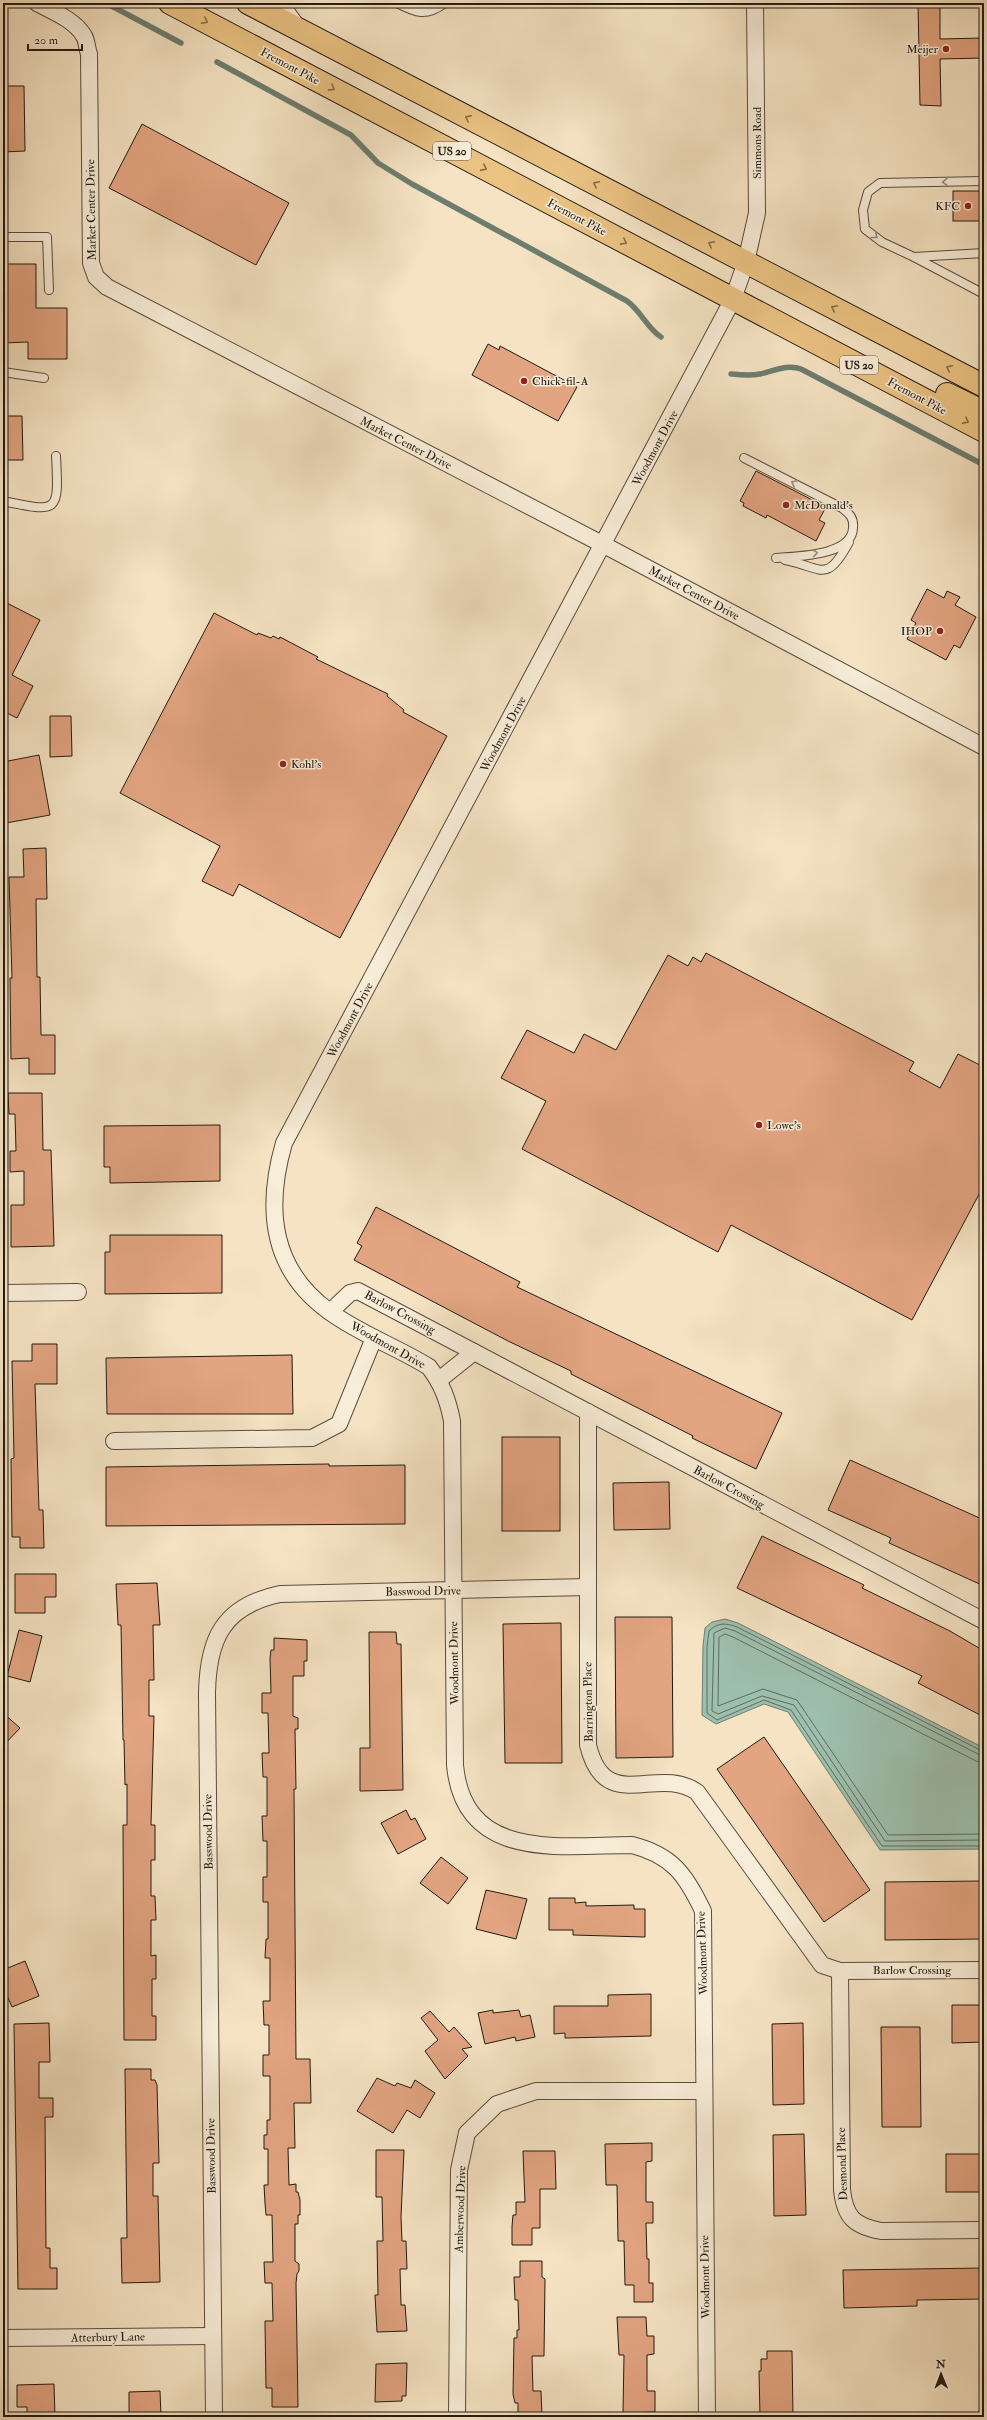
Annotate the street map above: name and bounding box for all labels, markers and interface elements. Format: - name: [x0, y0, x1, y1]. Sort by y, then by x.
- one-way arrow: [200, 16, 208, 24]
- scale bar: [28, 26, 82, 52]
- text: 20 m: [34, 33, 59, 48]
- place label: Meijer: [906, 42, 939, 57]
- marker: Meijer: [941, 44, 951, 54]
- street label: Fremont Pike: [258, 45, 322, 88]
- one-way arrow: [328, 83, 335, 91]
- street label: Simmons Road: [750, 107, 765, 179]
- one-way arrow: [465, 115, 472, 123]
- road number: US 20: [433, 142, 471, 160]
- street label: Market Center Drive: [83, 159, 100, 261]
- one-way arrow: [480, 163, 488, 171]
- one-way arrow: [942, 178, 948, 186]
- one-way arrow: [593, 181, 600, 189]
- street label: Fremont Pike: [545, 196, 609, 239]
- place label: KFC: [935, 199, 960, 214]
- marker: KFC: [963, 201, 973, 211]
- one-way arrow: [870, 232, 877, 239]
- one-way arrow: [620, 237, 627, 244]
- one-way arrow: [708, 241, 715, 249]
- one-way arrow: [831, 305, 838, 313]
- road number: US 20: [840, 356, 878, 374]
- one-way arrow: [946, 365, 954, 372]
- place label: Chick-fil-A: [532, 374, 589, 389]
- street label: Fremont Pike: [885, 375, 949, 418]
- marker: Chick-fil-A: [519, 376, 529, 386]
- street label: Woodmont Drive: [629, 408, 682, 490]
- street label: Market Center Drive: [357, 414, 454, 473]
- one-way arrow: [962, 417, 969, 424]
- one-way arrow: [791, 480, 798, 488]
- place label: McDonald's: [794, 498, 853, 513]
- marker: McDonald's: [781, 500, 791, 510]
- one-way arrow: [812, 550, 818, 558]
- street label: Market Center Drive: [646, 563, 742, 624]
- place label: IHOP: [901, 624, 932, 639]
- marker: IHOP: [935, 626, 945, 636]
- street label: Woodmont Drive: [477, 694, 530, 776]
- place label: Kohl's: [291, 757, 321, 772]
- marker: Kohl's: [278, 759, 288, 769]
- street label: Woodmont Drive: [324, 980, 377, 1062]
- place label: Lowe's: [767, 1118, 801, 1133]
- marker: Lowe's: [754, 1120, 764, 1130]
- street label: Barlow Crossing: [362, 1287, 439, 1338]
- street label: Woodmont Drive: [347, 1318, 428, 1372]
- street label: Barlow Crossing: [691, 1462, 768, 1513]
- street label: Basswood Drive: [385, 1583, 461, 1600]
- street label: Woodmont Drive: [446, 1621, 463, 1706]
- street label: Barrington Place: [580, 1662, 597, 1742]
- street label: Basswood Drive: [200, 1794, 217, 1870]
- street label: Woodmont Drive: [694, 1911, 711, 1996]
- street label: Barlow Crossing: [873, 1963, 952, 1978]
- street label: Basswood Drive: [203, 2118, 220, 2194]
- street label: Desmond Place: [834, 2127, 851, 2201]
- street label: Amberwood Drive: [451, 2165, 470, 2254]
- street label: Woodmont Drive: [697, 2235, 714, 2320]
- street label: Atterbury Lane: [70, 2329, 145, 2346]
- north arrow: [921, 2354, 961, 2394]
- text: N: [935, 2358, 947, 2371]

